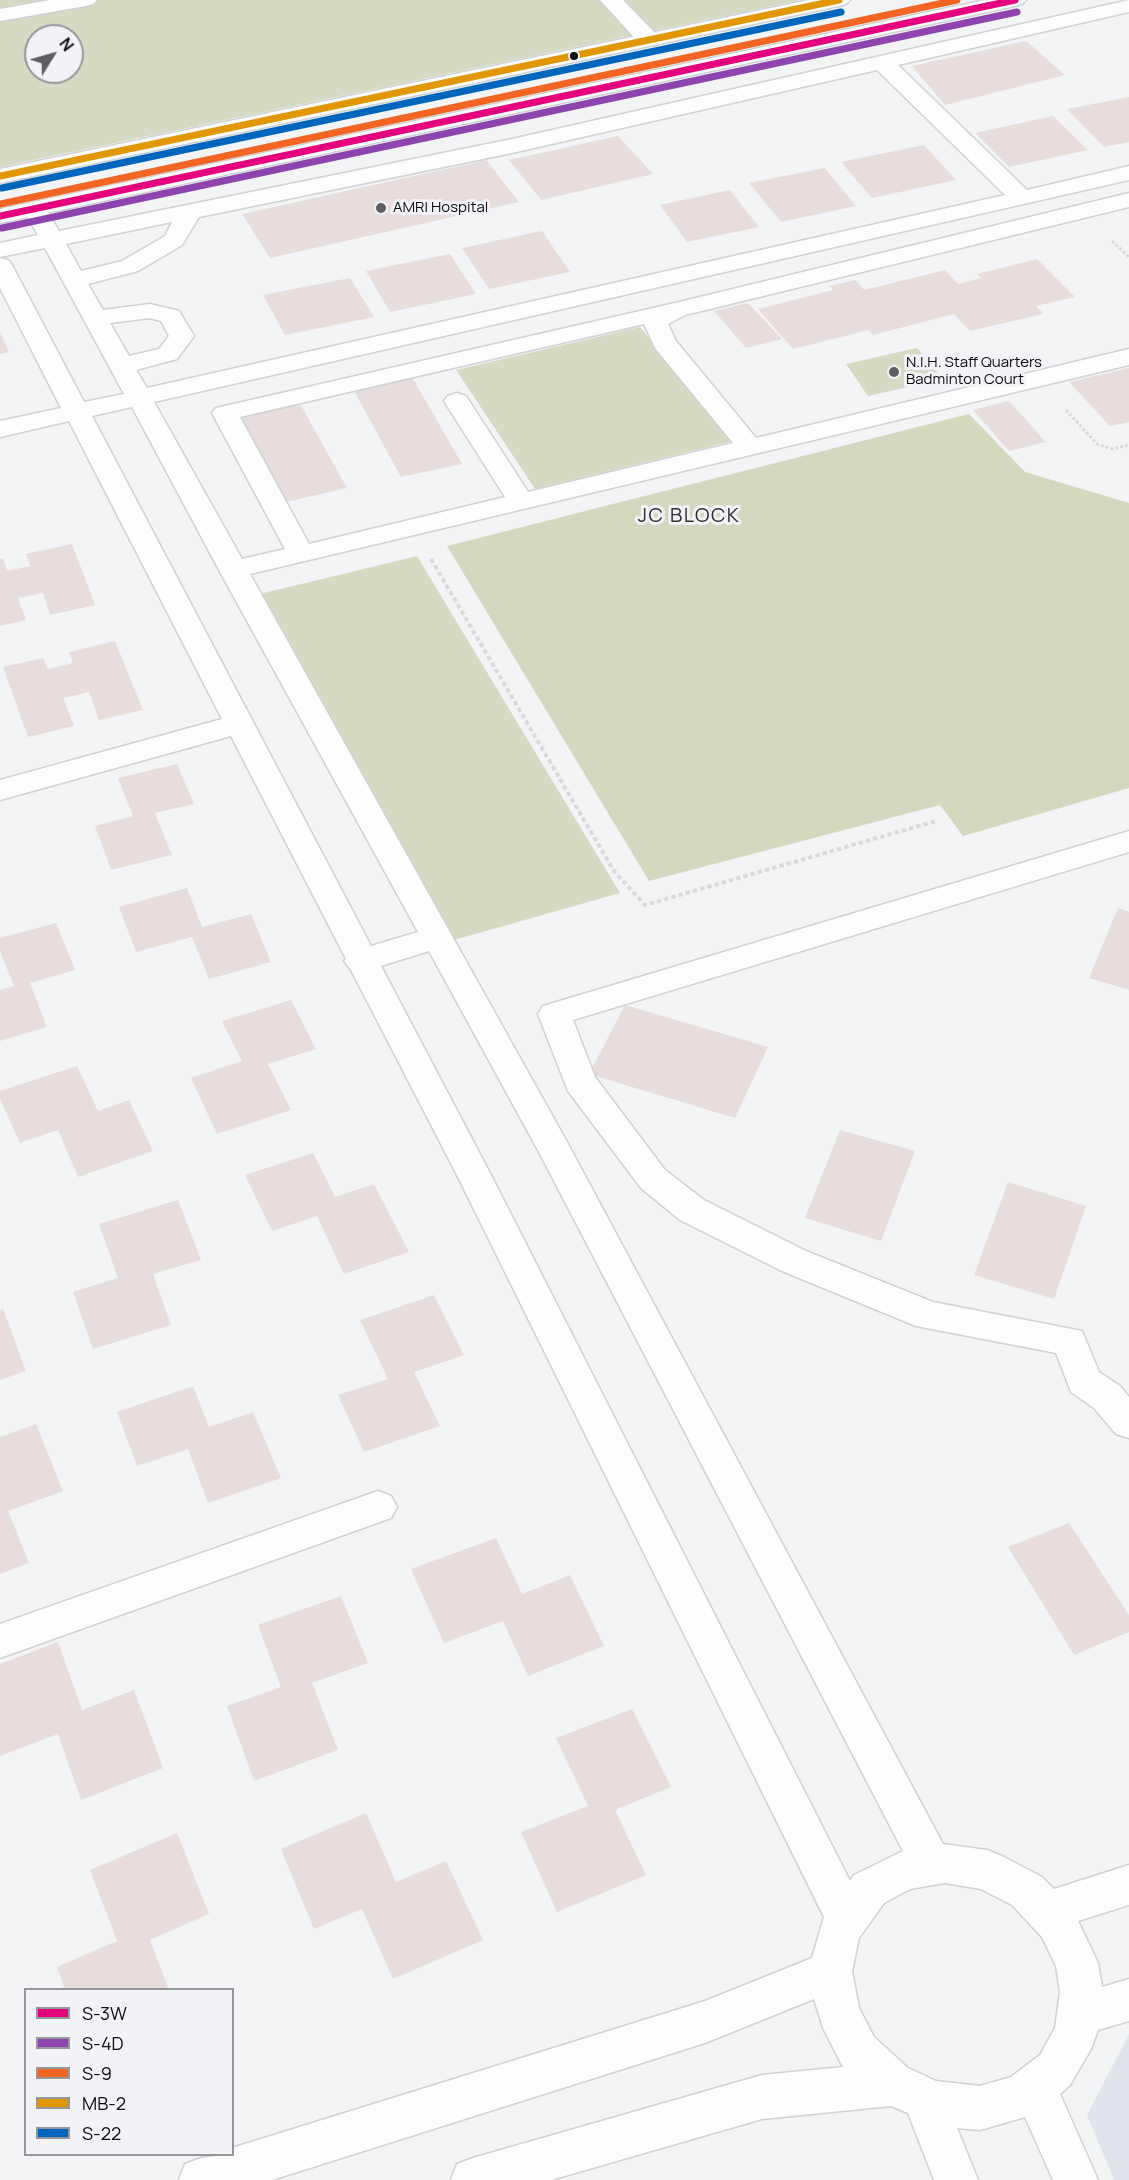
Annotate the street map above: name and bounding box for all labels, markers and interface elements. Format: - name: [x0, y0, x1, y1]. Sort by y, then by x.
- north arrow: [24, 24, 84, 84]
- text: N: [55, 33, 79, 56]
- unlabelled marker: [568, 50, 580, 62]
- place label: AMRI Hospital: [393, 199, 488, 217]
- marker: AMRI Hospital: [374, 201, 388, 215]
- place label: N.I.H. Staff Quarters Badminton Court: [906, 354, 1042, 389]
- marker: N.I.H. Staff Quarters Badminton Court: [887, 365, 901, 379]
- district label: JC BLOCK: [638, 504, 740, 528]
- legend: [24, 1988, 234, 2156]
- text: S-3W: [82, 2001, 127, 2025]
- text: S-4D: [82, 2031, 124, 2055]
- text: S-9: [82, 2061, 112, 2085]
- text: MB-2: [82, 2091, 126, 2115]
- text: S-22: [82, 2121, 121, 2145]

